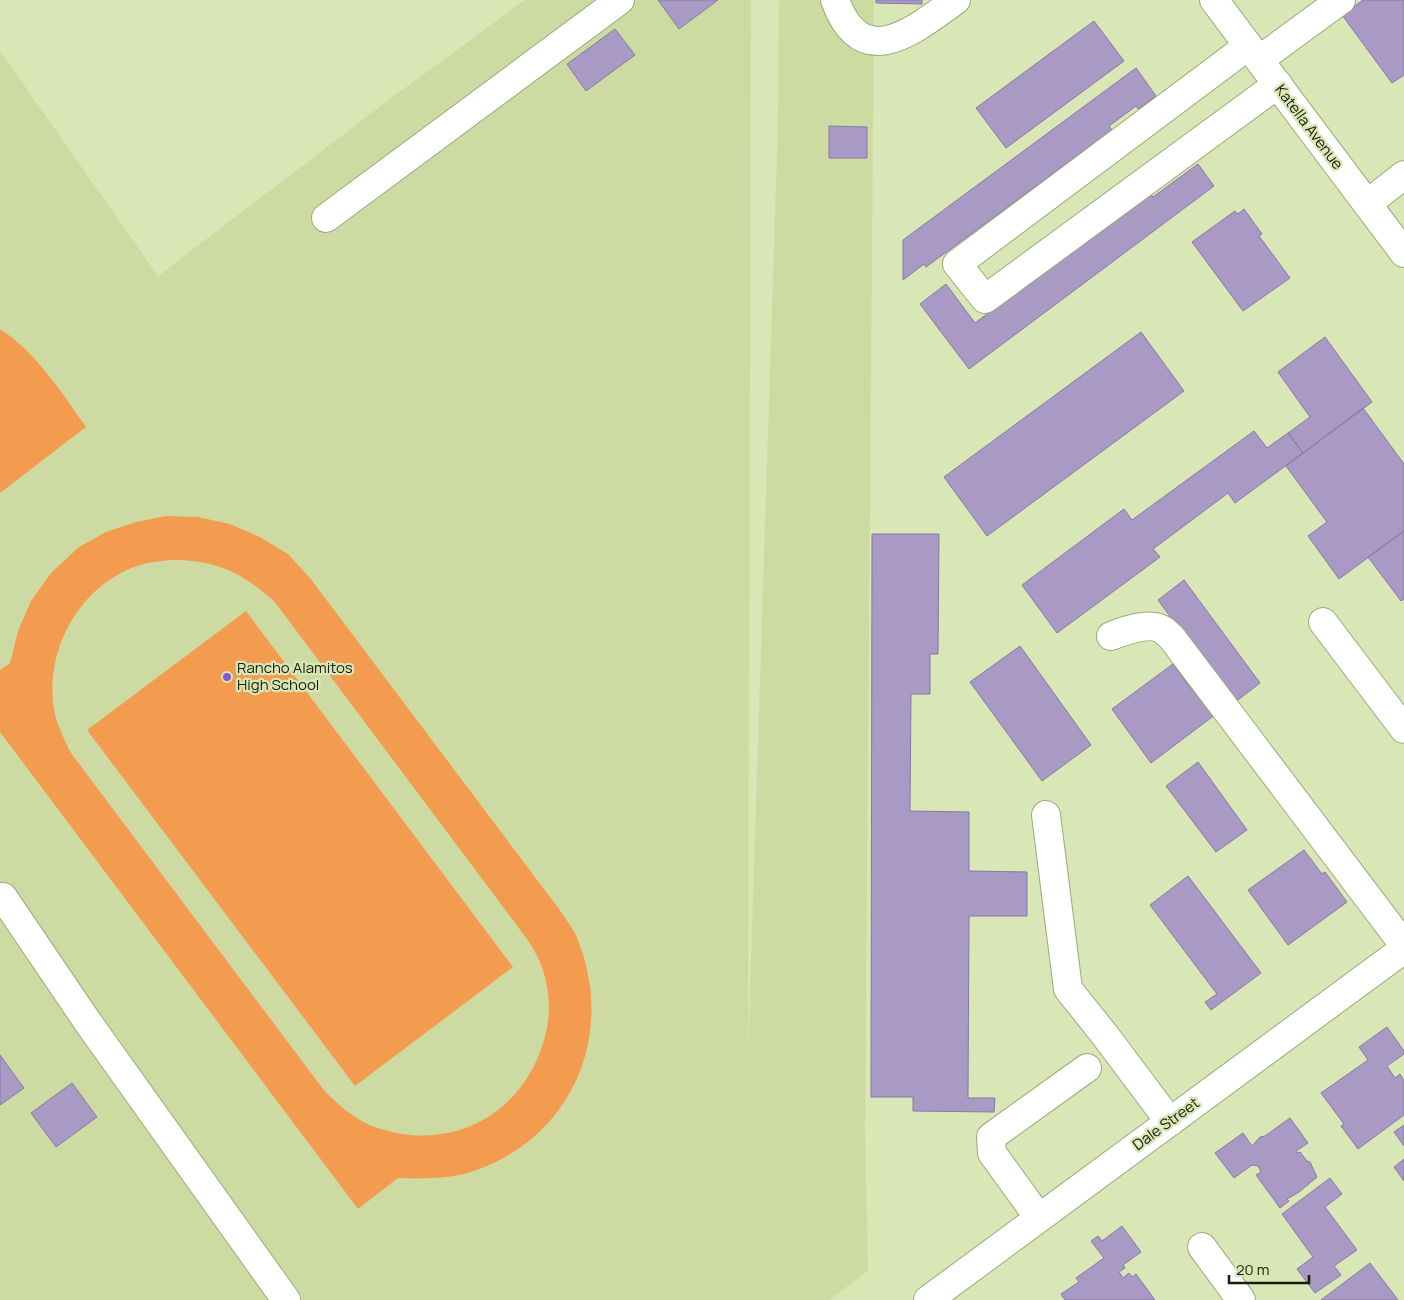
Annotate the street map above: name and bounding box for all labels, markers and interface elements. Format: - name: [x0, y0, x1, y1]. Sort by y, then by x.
- street label: Katella Avenue: [1270, 80, 1348, 174]
- place label: Rancho Alamitos High School: [237, 657, 353, 695]
- marker: Rancho Alamitos High School: [221, 671, 233, 683]
- street label: Dale Street: [1128, 1092, 1203, 1155]
- scale bar: [1229, 1252, 1309, 1284]
- text: 20 m: [1236, 1259, 1269, 1280]

